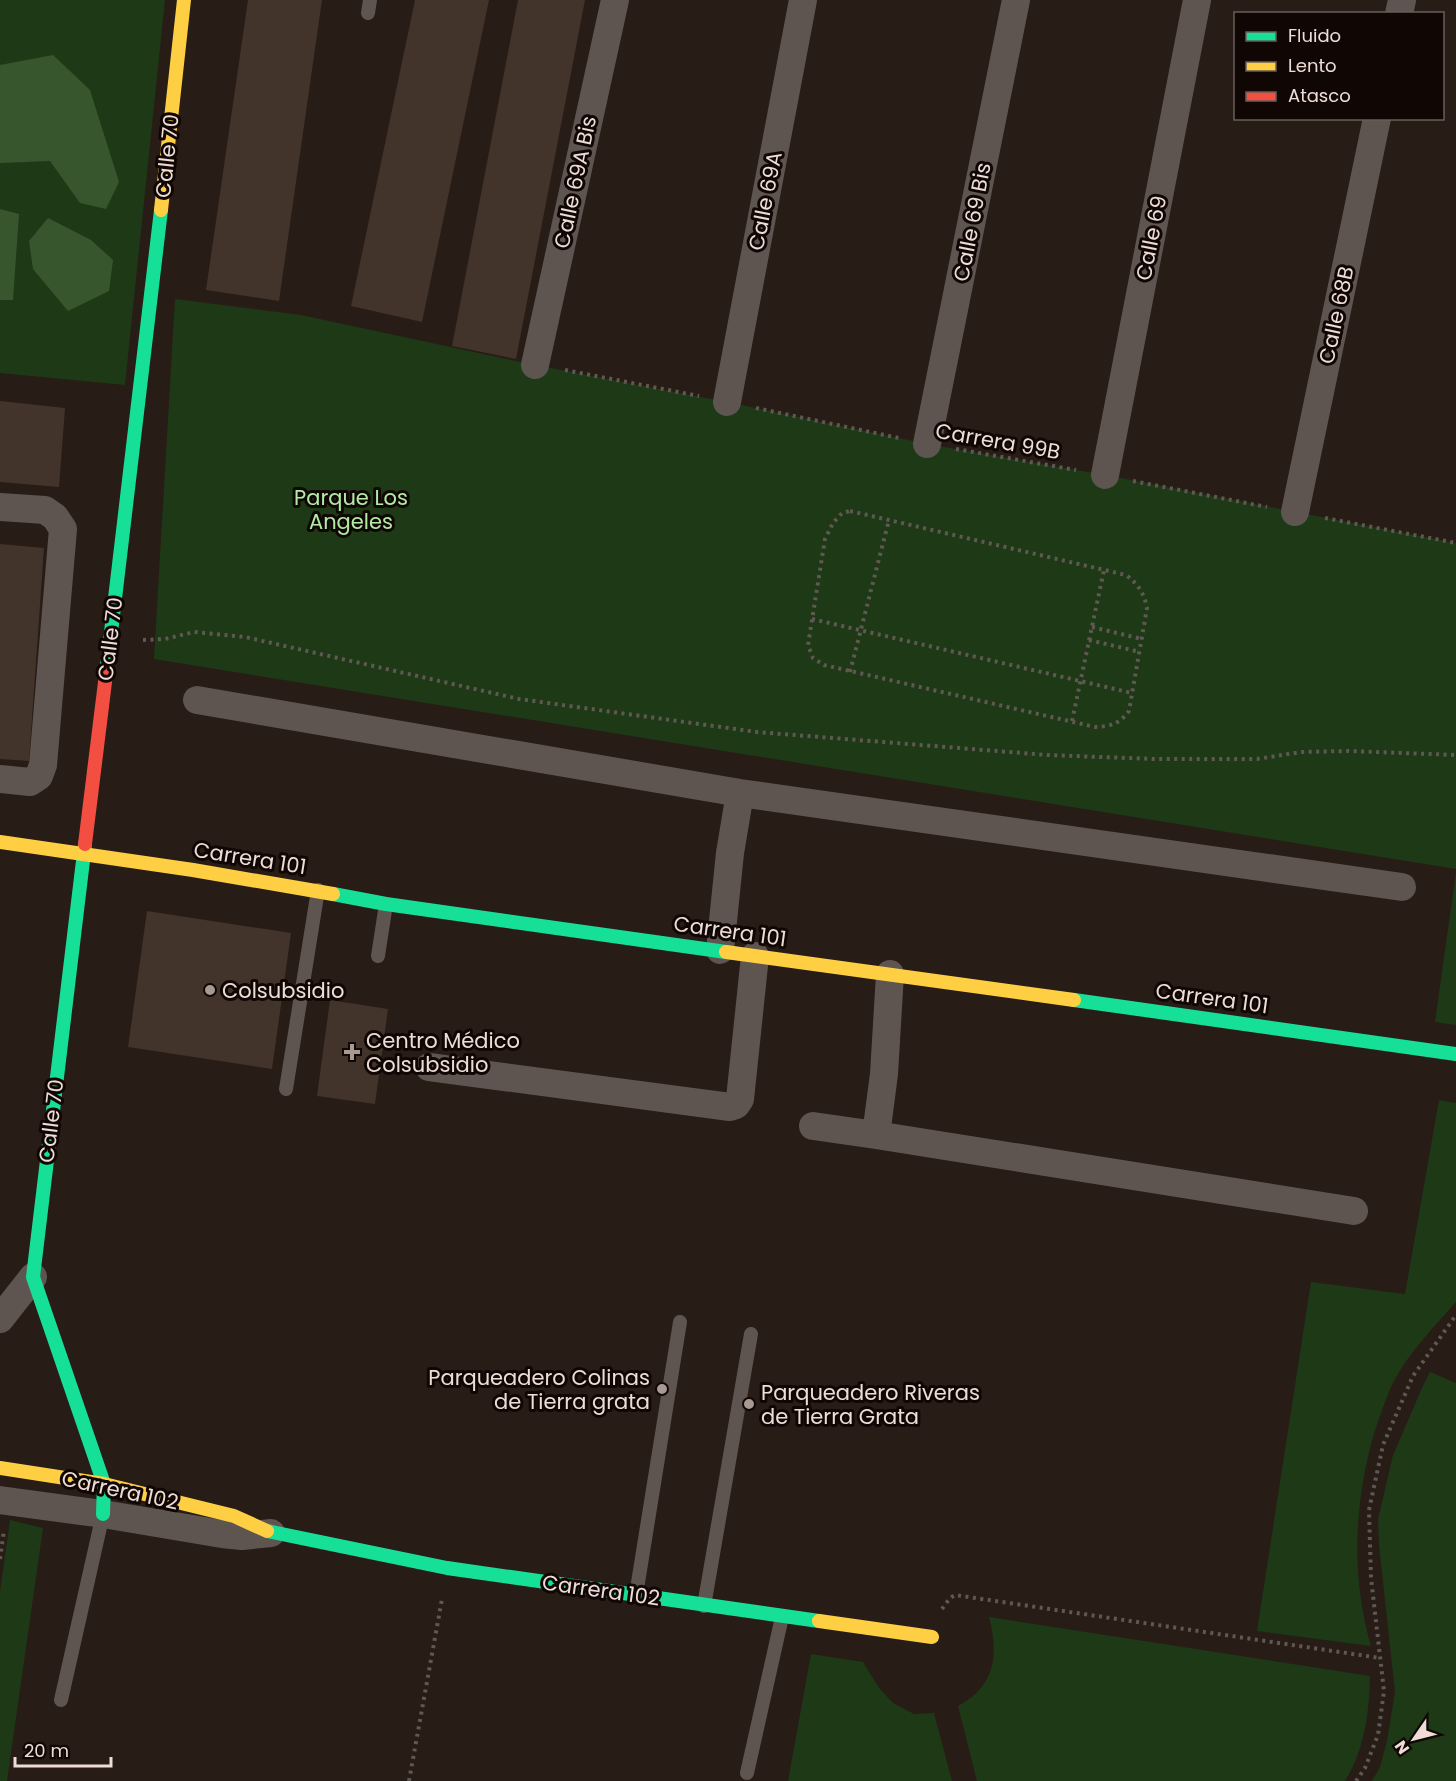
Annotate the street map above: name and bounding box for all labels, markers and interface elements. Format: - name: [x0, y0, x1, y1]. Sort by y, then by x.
- legend: [1234, 12, 1444, 120]
- text: Fluido: [1288, 23, 1341, 48]
- text: Lento: [1288, 53, 1337, 78]
- text: Atasco: [1288, 83, 1351, 108]
- street label: Calle 70: [148, 113, 186, 199]
- street label: Calle 69A Bis: [547, 113, 603, 251]
- street label: Calle 69A: [741, 149, 789, 253]
- street label: Calle 69 Bis: [946, 160, 998, 284]
- street label: Calle 69: [1129, 193, 1173, 283]
- street label: Calle 68B: [1312, 264, 1360, 366]
- street label: Carrera 99B: [933, 416, 1063, 466]
- park label: Parque Los Angeles: [294, 483, 408, 536]
- street label: Calle 70: [90, 596, 130, 682]
- street label: Carrera 101: [192, 835, 308, 881]
- street label: Carrera 101: [672, 909, 788, 953]
- place label: Colsubsidio: [222, 976, 344, 1005]
- street label: Carrera 101: [1154, 976, 1270, 1020]
- marker: Colsubsidio: [203, 983, 217, 997]
- place label: Centro Médico Colsubsidio: [366, 1026, 520, 1079]
- marker: Centro Médico Colsubsidio: [343, 1043, 361, 1061]
- street label: Calle 70: [31, 1078, 71, 1164]
- place label: Parqueadero Colinas de Tierra grata: [428, 1363, 650, 1416]
- place label: Parqueadero Riveras de Tierra Grata: [761, 1378, 980, 1431]
- marker: Parqueadero Colinas de Tierra grata: [655, 1382, 669, 1396]
- marker: Parqueadero Riveras de Tierra Grata: [742, 1397, 756, 1411]
- street label: Carrera 102: [59, 1463, 181, 1517]
- street label: Carrera 102: [540, 1567, 662, 1613]
- north arrow: [1384, 1709, 1444, 1769]
- scale bar: [15, 1730, 111, 1768]
- text: N: [1389, 1736, 1415, 1759]
- text: 20 m: [24, 1738, 69, 1763]

